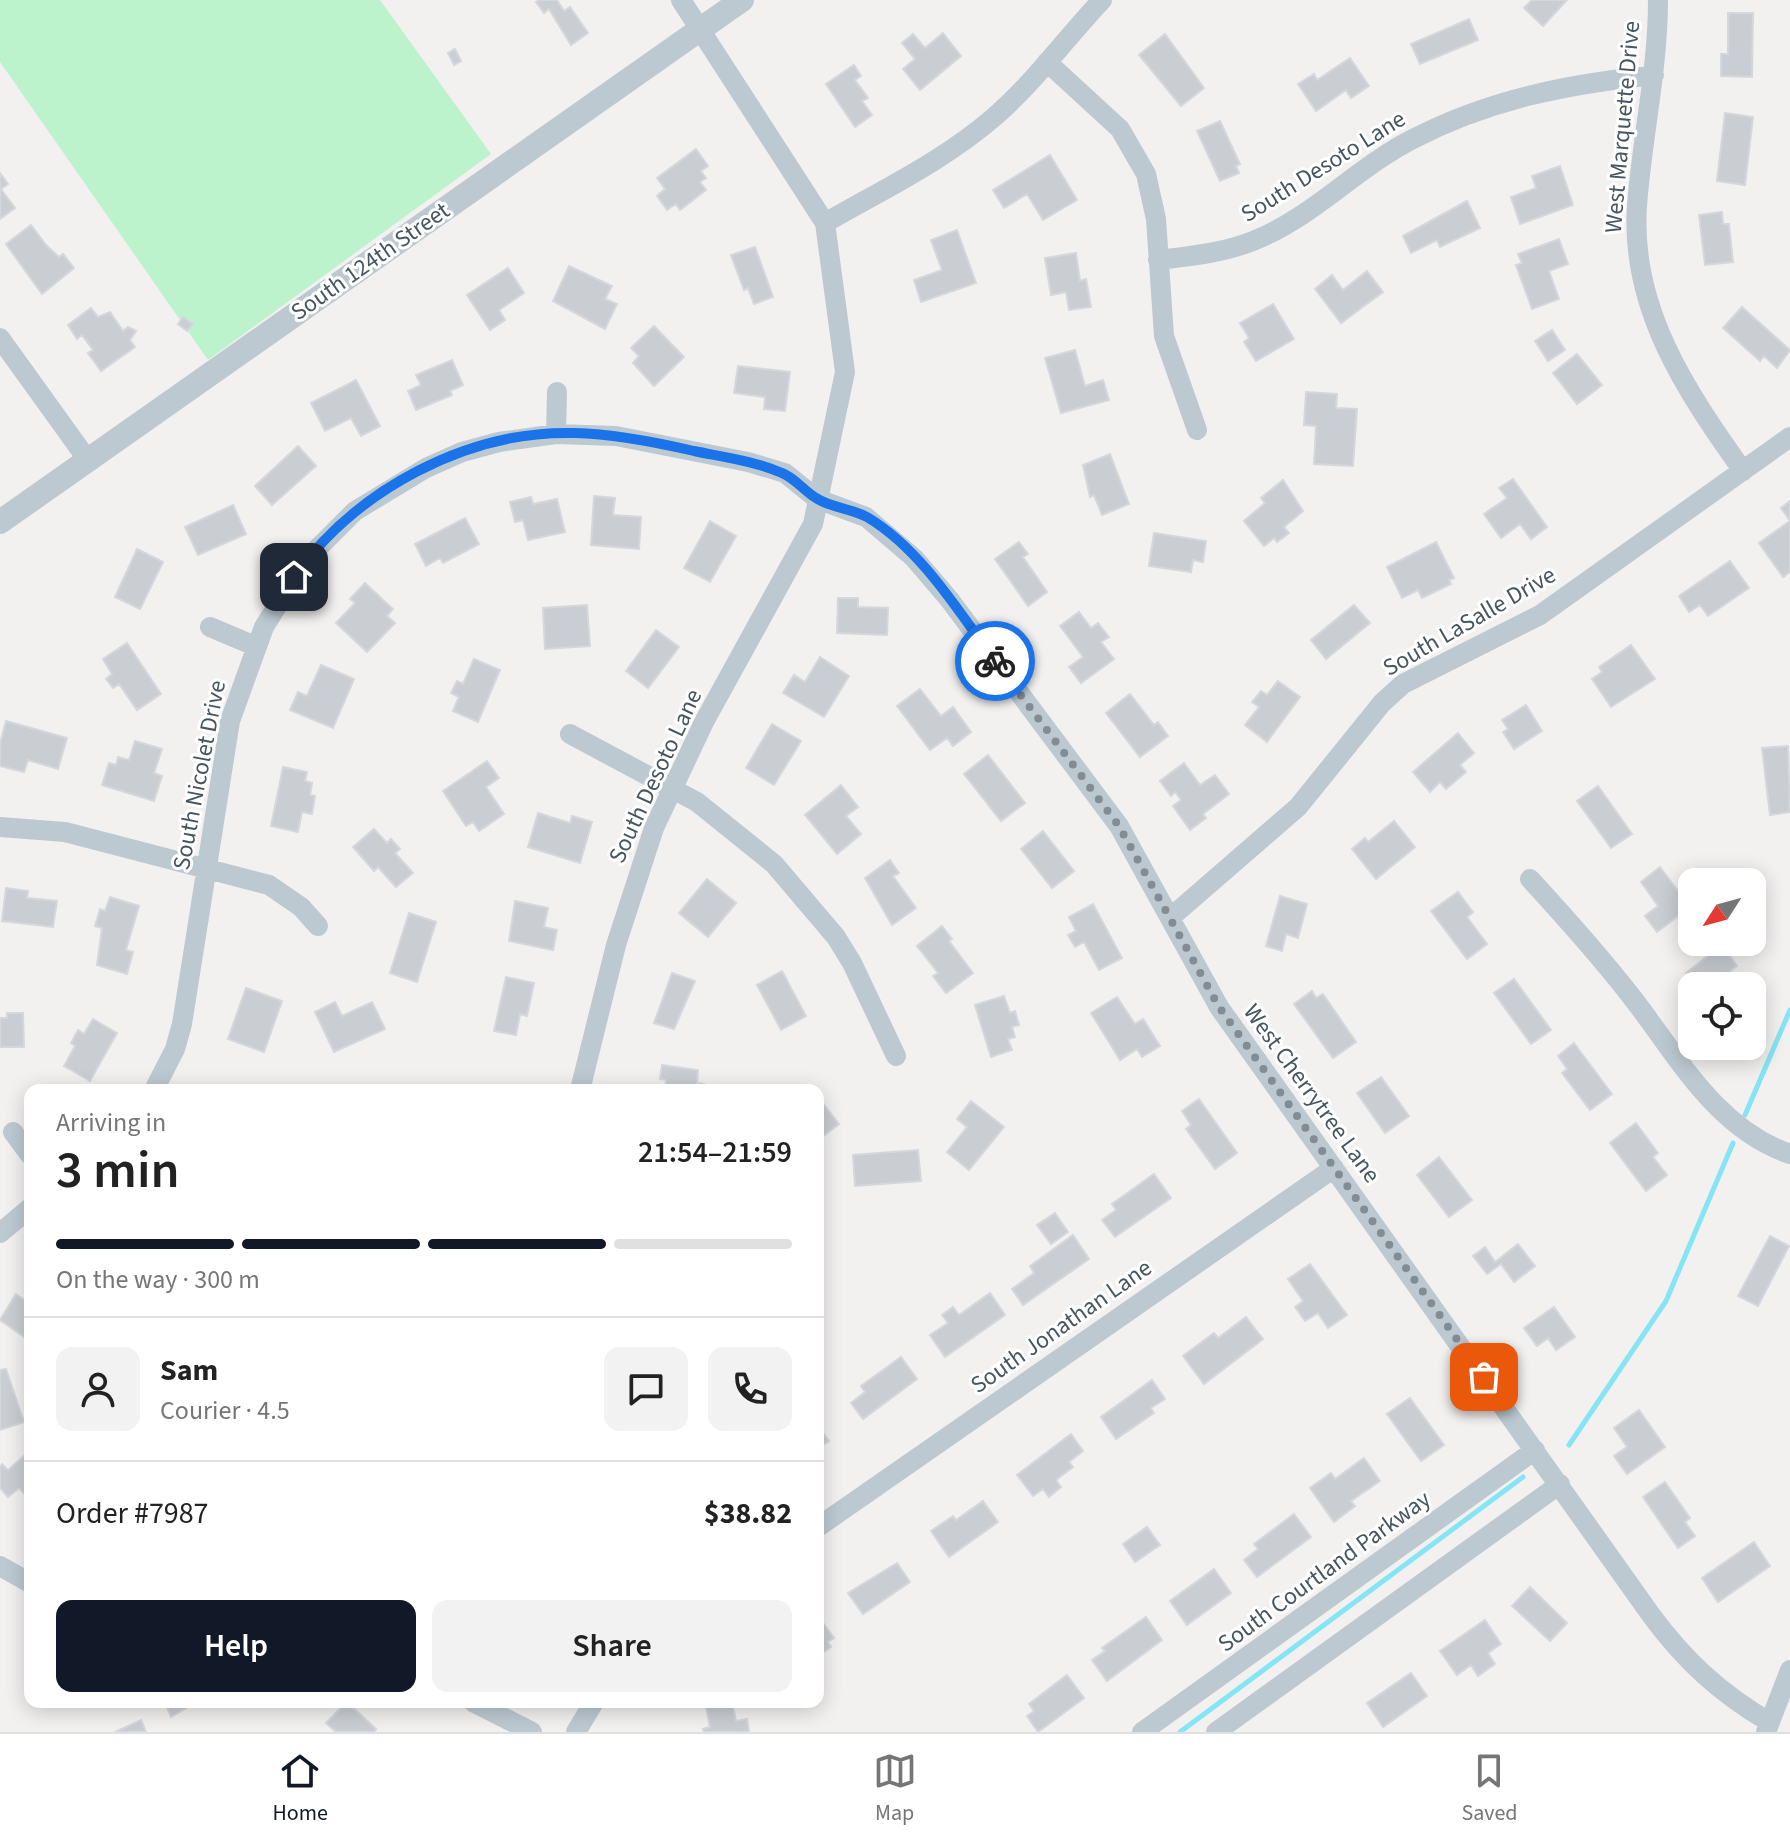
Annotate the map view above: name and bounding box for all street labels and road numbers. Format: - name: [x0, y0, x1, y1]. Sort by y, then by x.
- street label: West Marquette Drive: [1596, 19, 1649, 235]
- street label: South Desoto Lane: [1234, 102, 1412, 231]
- street label: South 124th Street: [284, 194, 457, 329]
- street label: South LaSalle Drive: [1376, 558, 1562, 685]
- street label: South Nicolet Drive: [164, 677, 235, 873]
- street label: South Desoto Lane: [600, 683, 711, 869]
- street label: West Cherrytree Lane: [1235, 996, 1389, 1190]
- street label: South Jonathan Lane: [964, 1251, 1159, 1402]
- street label: South Courtland Parkway: [1211, 1482, 1438, 1661]

